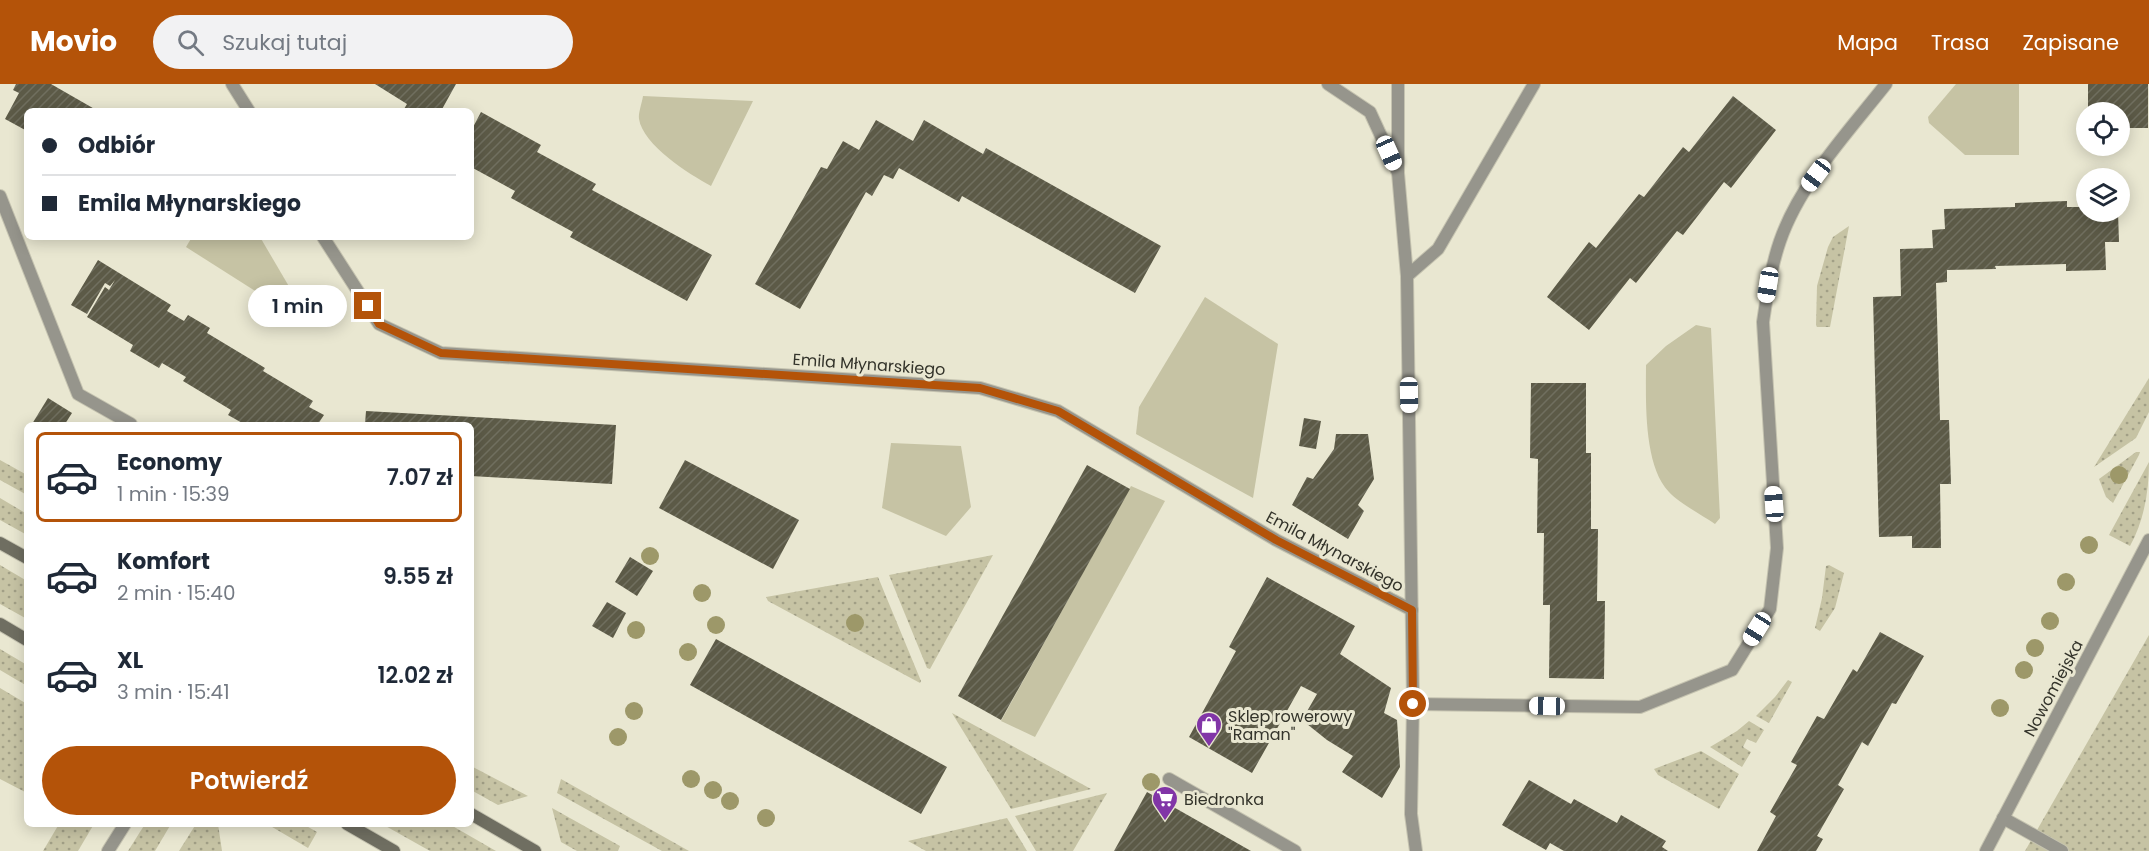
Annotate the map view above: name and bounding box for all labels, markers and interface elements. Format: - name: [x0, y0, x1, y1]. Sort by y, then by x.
- search box: [153, 15, 573, 69]
- text: Movio: [30, 22, 117, 61]
- icon: search: [174, 26, 207, 59]
- text: Szukaj tutaj: [222, 27, 347, 58]
- text: Mapa: [1837, 28, 1898, 57]
- text: Trasa: [1931, 28, 1989, 57]
- text: Zapisane: [2022, 28, 2119, 57]
- map controls: [2076, 102, 2130, 222]
- button: locate: [2076, 102, 2130, 156]
- text: Odbiór: [78, 130, 155, 161]
- car: [1373, 133, 1405, 173]
- car: [1798, 155, 1834, 195]
- button: layers: [2076, 168, 2130, 222]
- text: Emila Młynarskiego: [78, 188, 301, 219]
- car: [1756, 266, 1780, 304]
- callout: 1 min: [248, 285, 347, 327]
- text: 1 min: [272, 292, 323, 320]
- route end: [354, 292, 381, 319]
- street label: Emila Młynarskiego: [792, 348, 946, 381]
- car: [1400, 377, 1418, 413]
- text: Economy: [117, 447, 222, 478]
- icon: car: [45, 450, 99, 504]
- text: 7.07 zł: [387, 462, 453, 493]
- text: 1 min · 15:39: [117, 480, 230, 508]
- car: [1764, 485, 1784, 523]
- street label: Emila Młynarskiego: [1262, 505, 1408, 598]
- text: Komfort: [117, 546, 210, 577]
- icon: car: [45, 549, 99, 603]
- text: 9.55 zł: [383, 561, 453, 592]
- text: 2 min · 15:40: [117, 579, 235, 607]
- car: [1740, 609, 1774, 649]
- street label: Nowomiejska: [2018, 636, 2089, 741]
- text: XL: [117, 645, 143, 676]
- icon: car: [45, 648, 99, 702]
- text: 12.02 zł: [378, 660, 453, 691]
- text: 3 min · 15:41: [117, 678, 230, 706]
- route start: [1399, 690, 1426, 717]
- car: [1529, 697, 1565, 715]
- place label: Sklep rowerowy "Raman": [1228, 705, 1352, 746]
- shop icon: Sklep rowerowy "Raman": [1194, 710, 1224, 748]
- button: Potwierdź: [42, 746, 456, 815]
- supermarket icon: Biedronka: [1150, 784, 1180, 822]
- place label: Biedronka: [1184, 788, 1264, 811]

